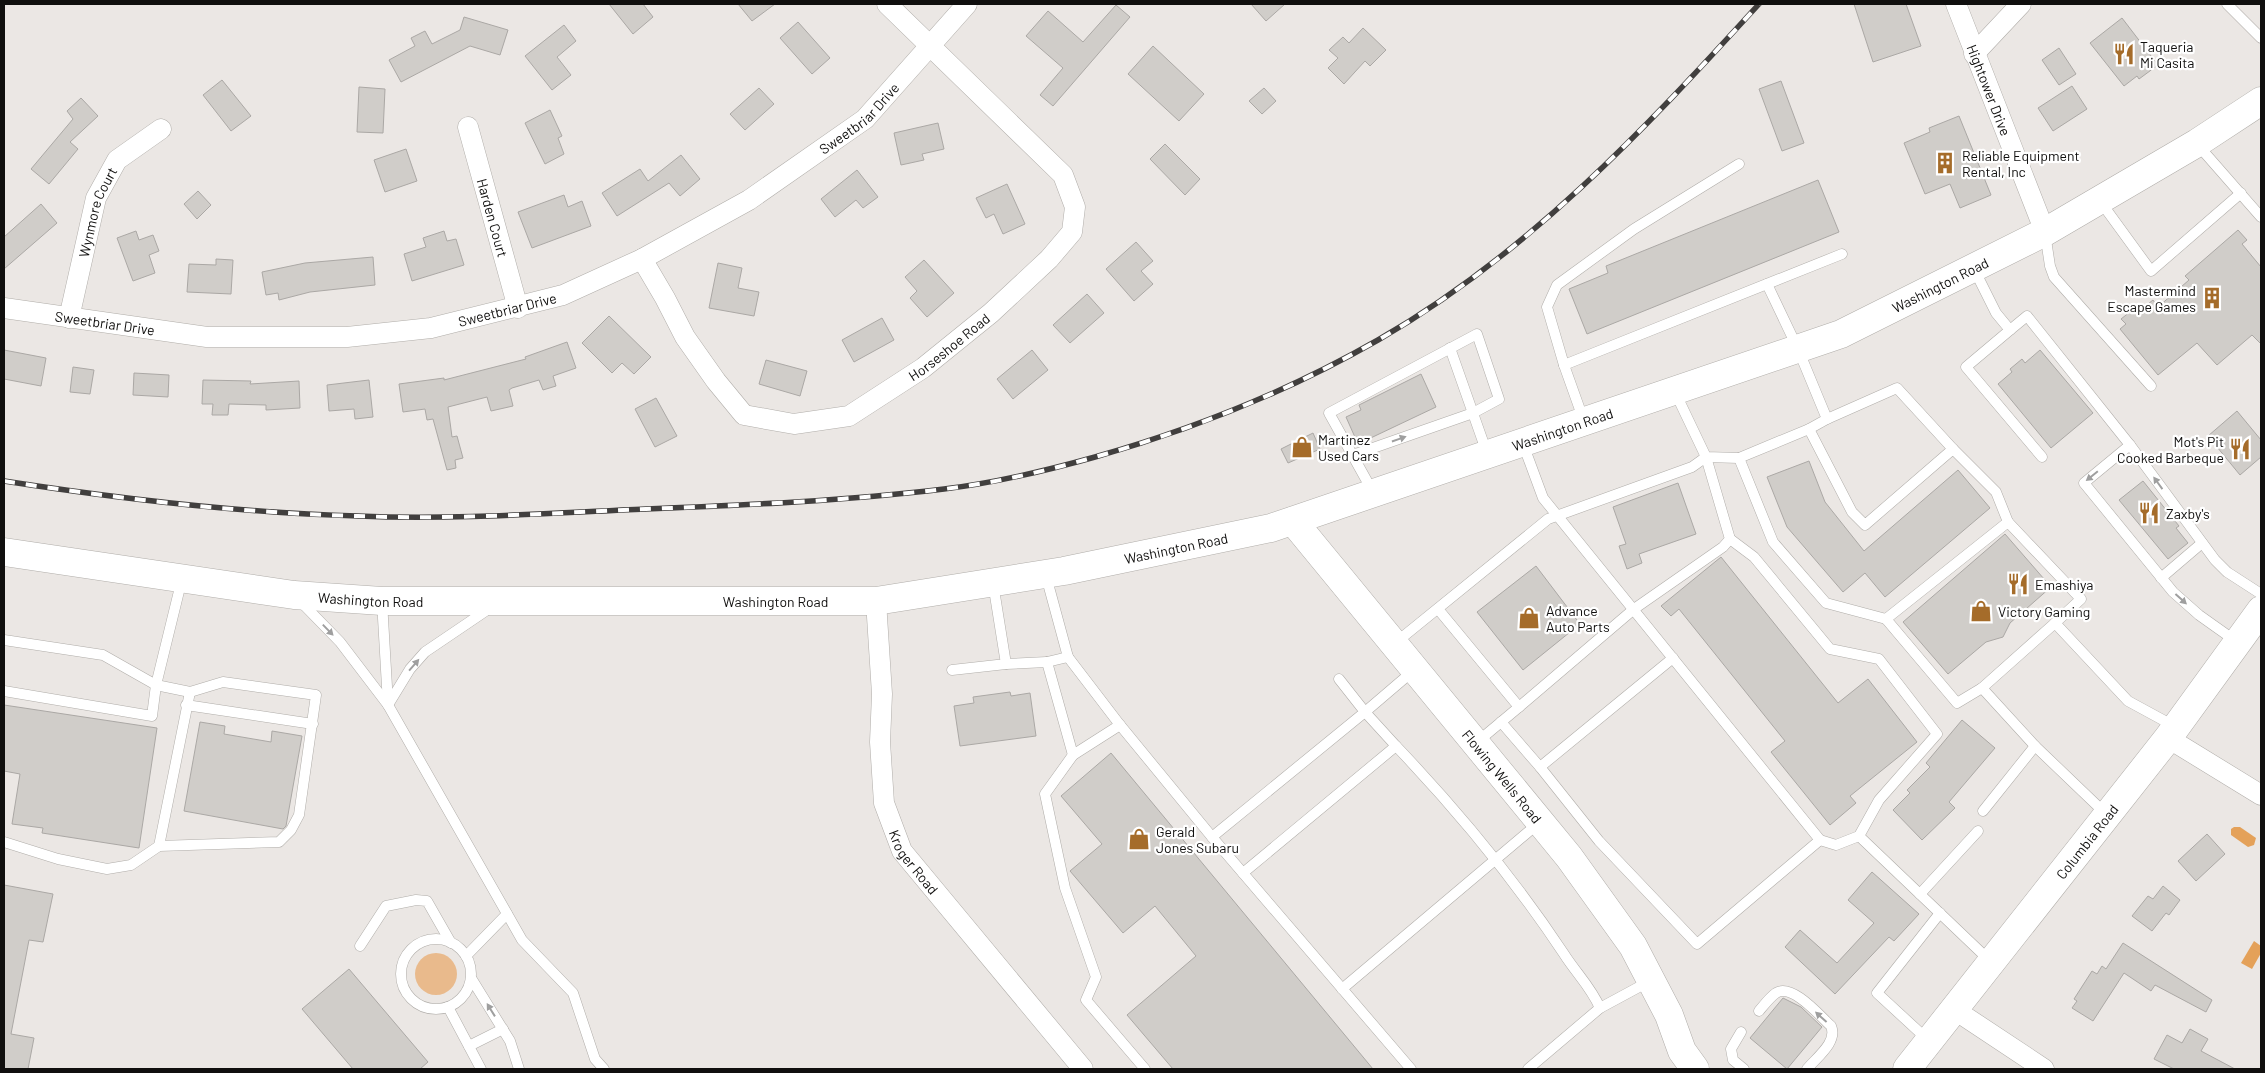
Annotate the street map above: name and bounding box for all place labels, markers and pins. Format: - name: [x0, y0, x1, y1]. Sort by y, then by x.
- place label: Taqueria Mi Casita: [2140, 38, 2195, 71]
- restaurant icon: Taqueria Mi Casita: [2111, 41, 2137, 67]
- place label: Reliable Equipment Rental, Inc: [1962, 147, 2080, 180]
- building icon: Reliable Equipment Rental, Inc: [1932, 150, 1958, 176]
- place label: Mastermind Escape Games: [2107, 282, 2196, 315]
- building icon: Mastermind Escape Games: [2199, 285, 2225, 311]
- place label: Martinez Used Cars: [1318, 431, 1379, 464]
- place label: Mot's Pit Cooked Barbeque: [2117, 433, 2224, 466]
- shop icon: Martinez Used Cars: [1289, 434, 1315, 460]
- restaurant icon: Mot's Pit Cooked Barbeque: [2227, 436, 2253, 462]
- restaurant icon: Zaxby's: [2136, 500, 2162, 526]
- place label: Zaxby's: [2166, 505, 2210, 522]
- restaurant icon: Emashiya: [2005, 571, 2031, 597]
- place label: Emashiya: [2035, 576, 2094, 593]
- shop icon: Victory Gaming: [1968, 598, 1994, 624]
- place label: Advance Auto Parts: [1546, 602, 1610, 635]
- place label: Victory Gaming: [1998, 603, 2090, 620]
- shop icon: Advance Auto Parts: [1516, 605, 1542, 631]
- place label: Gerald Jones Subaru: [1156, 823, 1239, 856]
- shop icon: Gerald Jones Subaru: [1126, 826, 1152, 852]

